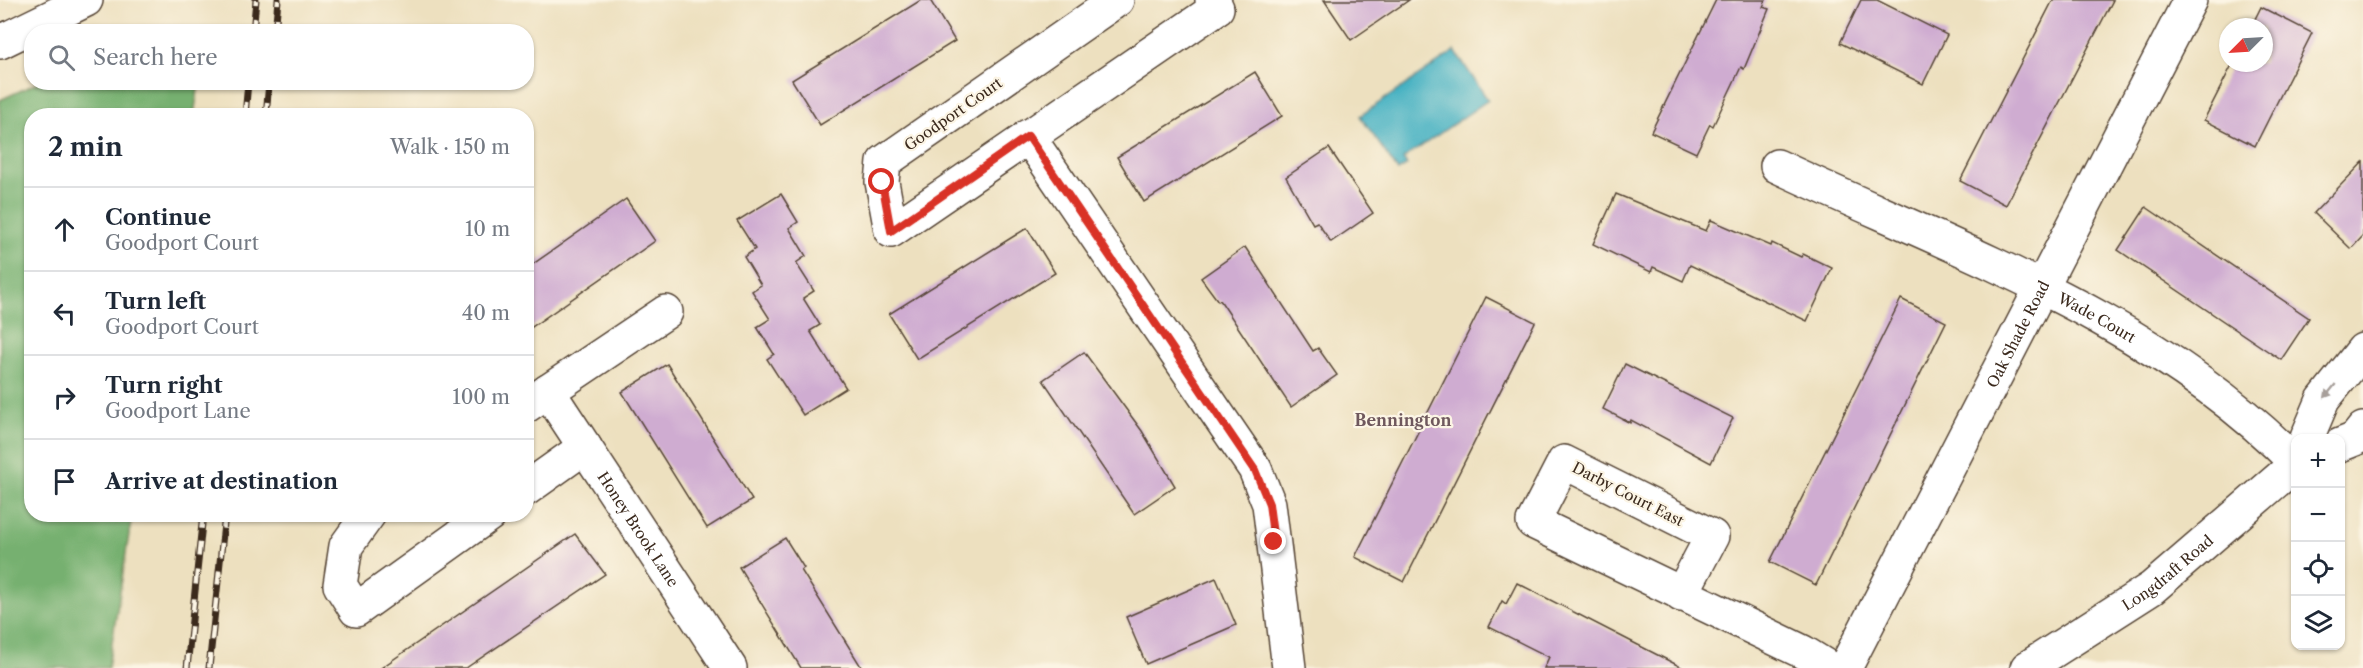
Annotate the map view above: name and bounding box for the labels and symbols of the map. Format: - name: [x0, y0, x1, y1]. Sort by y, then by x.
- north arrow: [2219, 18, 2273, 72]
- street label: Goodport Court: [900, 73, 1006, 155]
- route start: [868, 168, 894, 194]
- street label: Oak Shade Road: [1982, 277, 2053, 391]
- street label: Wade Court: [2054, 287, 2140, 347]
- one-way arrow: [2323, 383, 2336, 399]
- district label: Bennington: [1355, 410, 1451, 430]
- street label: Darby Court East: [1569, 458, 1688, 531]
- street label: Honey Brook Lane: [594, 468, 683, 590]
- route end: [1260, 528, 1286, 554]
- street label: Longdraft Road: [2118, 530, 2217, 614]

